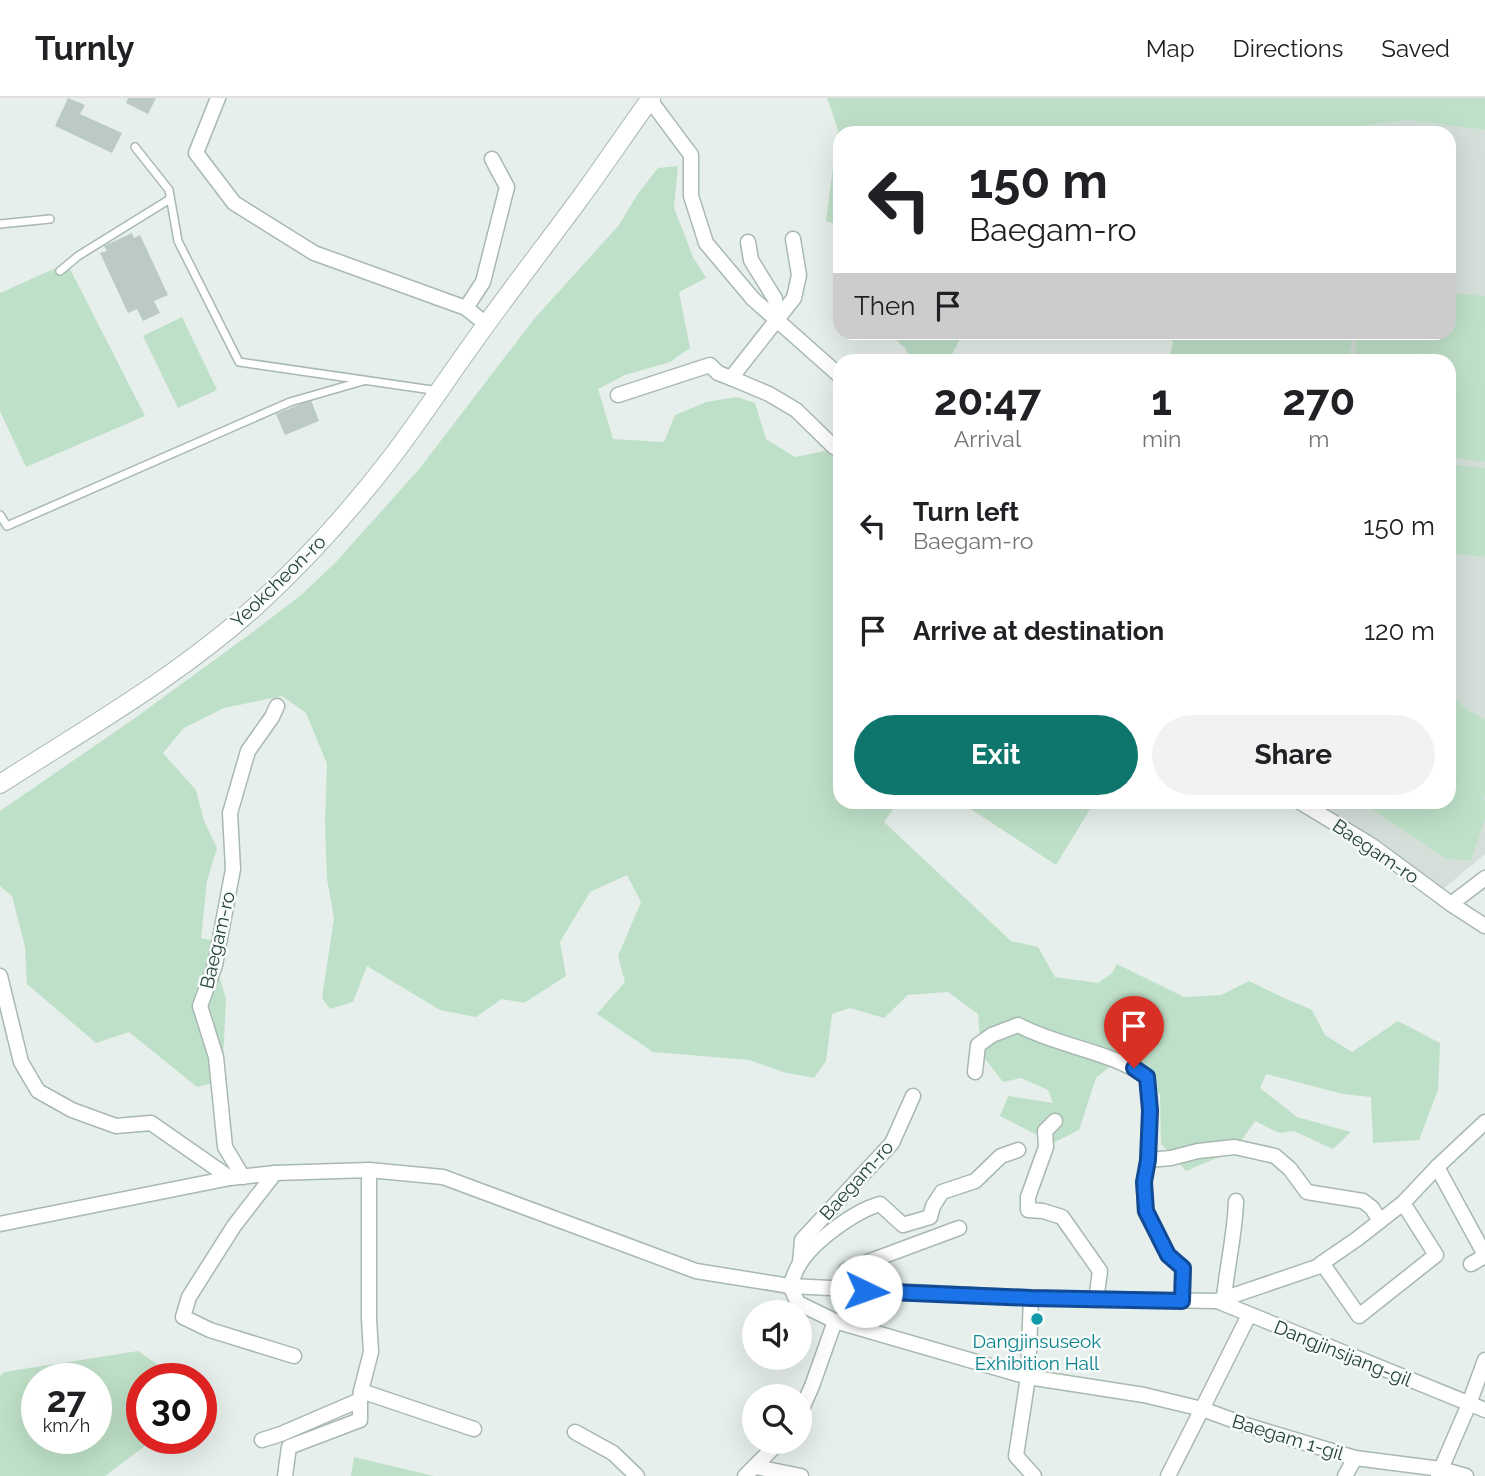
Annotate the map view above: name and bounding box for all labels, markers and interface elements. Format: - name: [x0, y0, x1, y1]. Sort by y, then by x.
- text: Turnly: [35, 29, 134, 68]
- text: Map: [1146, 34, 1195, 63]
- text: Directions: [1233, 34, 1343, 63]
- text: Saved: [1381, 34, 1450, 63]
- text: 150 m: [969, 152, 1108, 209]
- icon: left: [854, 154, 945, 245]
- text: Baegam-ro: [969, 211, 1136, 248]
- icon: arrive: [929, 287, 967, 325]
- text: Then: [854, 291, 915, 321]
- text: 20:47: [934, 376, 1041, 425]
- text: 1: [1151, 376, 1172, 425]
- text: 270: [1282, 376, 1355, 425]
- text: Arrival: [954, 425, 1021, 452]
- text: min: [1142, 425, 1181, 452]
- text: m: [1308, 425, 1329, 452]
- text: Turn left: [913, 497, 1019, 527]
- icon: left: [854, 507, 892, 545]
- text: 150 m: [1363, 511, 1435, 541]
- text: Baegam-ro: [913, 527, 1033, 554]
- street label: Yeokcheon-ro: [226, 530, 330, 632]
- icon: arrive: [854, 612, 892, 650]
- text: Arrive at destination: [913, 616, 1164, 646]
- text: 120 m: [1364, 616, 1435, 646]
- button: Exit: [854, 715, 1138, 795]
- button: Share: [1152, 715, 1435, 795]
- street label: Baegam-ro: [1329, 814, 1423, 888]
- street label: Baegam-ro: [195, 889, 239, 991]
- pin: [1104, 996, 1164, 1068]
- icon: arrive: [1115, 1007, 1153, 1045]
- street label: Baegam-ro: [815, 1136, 897, 1224]
- position arrow: [829, 1254, 903, 1328]
- map controls: [742, 1300, 812, 1454]
- button: sound: [742, 1300, 812, 1370]
- marker: Dangjinsuseok Exhibition Hall: [1029, 1311, 1045, 1327]
- street label: Dangjinsijang-gil: [1271, 1315, 1416, 1391]
- place label: Dangjinsuseok Exhibition Hall: [973, 1330, 1101, 1374]
- speed limit sign: 30: [126, 1363, 217, 1454]
- text: 27: [47, 1379, 86, 1420]
- button: search: [742, 1384, 812, 1454]
- street label: Baegam 1-gil: [1230, 1410, 1347, 1465]
- text: km/h: [43, 1415, 90, 1436]

